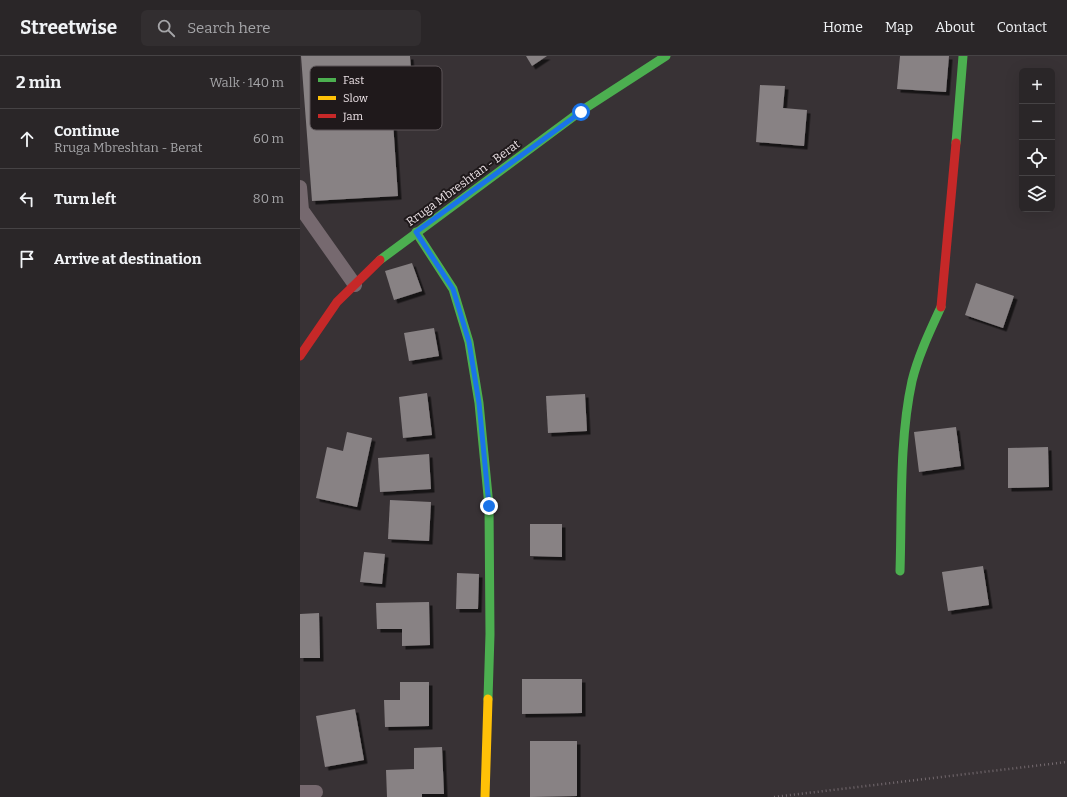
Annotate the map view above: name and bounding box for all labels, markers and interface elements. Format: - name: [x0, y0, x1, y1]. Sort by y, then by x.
- search box: [141, 10, 421, 46]
- text: Streetwise: [20, 16, 117, 39]
- icon: search: [155, 17, 177, 39]
- text: Search here: [187, 19, 270, 37]
- text: Home: [823, 19, 863, 36]
- text: Map: [885, 19, 913, 36]
- text: About: [935, 19, 975, 36]
- text: Contact: [997, 19, 1047, 36]
- legend: [310, 66, 442, 130]
- map controls: [1019, 68, 1055, 212]
- button: +: [1019, 68, 1055, 104]
- text: 2 min: [16, 72, 61, 93]
- text: Fast: [343, 74, 364, 87]
- text: Walk · 140 m: [209, 75, 284, 90]
- text: Slow: [343, 92, 368, 105]
- route start: [572, 103, 590, 121]
- button: −: [1019, 104, 1055, 140]
- text: Jam: [342, 110, 363, 123]
- text: Continue: [54, 122, 120, 140]
- icon: ahead: [16, 128, 38, 150]
- text: 60 m: [253, 131, 284, 146]
- street label: Rruga Mbreshtan - Berat: [403, 137, 523, 229]
- text: Rruga Mbreshtan - Berat: [54, 140, 202, 155]
- button: locate: [1019, 140, 1055, 176]
- button: layers: [1019, 176, 1055, 212]
- icon: left: [16, 188, 38, 210]
- text: Turn left: [54, 190, 116, 208]
- text: 80 m: [253, 191, 284, 206]
- icon: arrive: [16, 248, 38, 270]
- text: Arrive at destination: [54, 250, 201, 268]
- route end: [480, 497, 498, 515]

